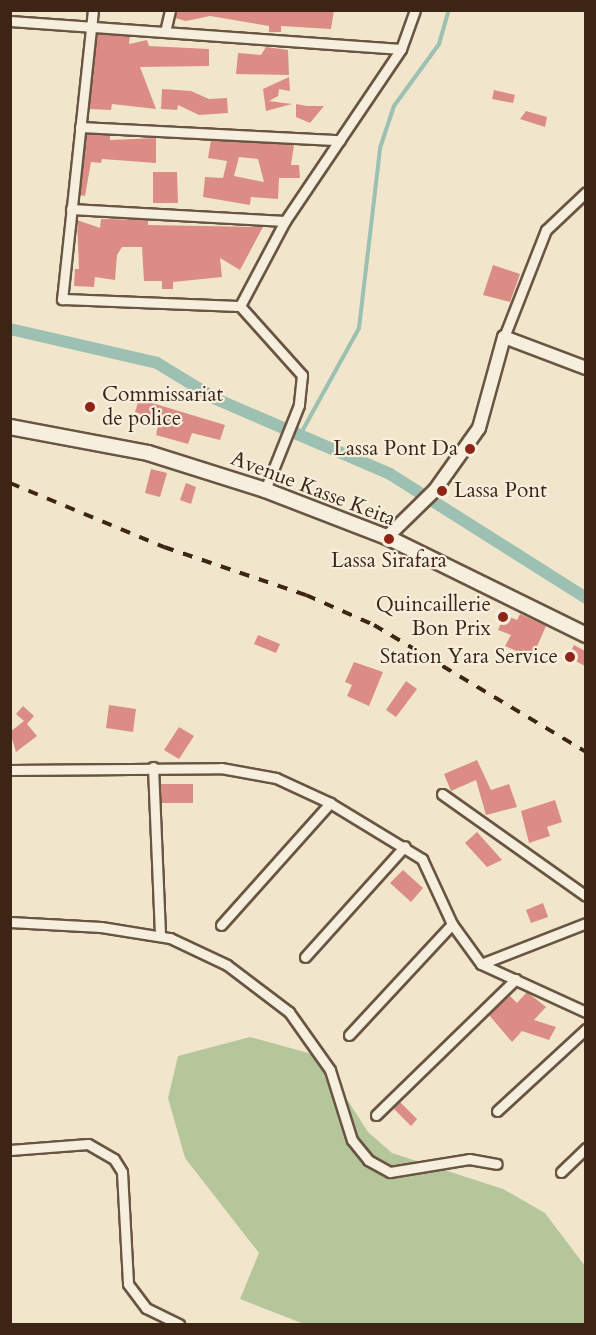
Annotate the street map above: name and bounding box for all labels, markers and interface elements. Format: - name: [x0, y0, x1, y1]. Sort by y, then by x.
- place label: Commissariat de police: [102, 382, 223, 432]
- marker: Commissariat de police: [83, 400, 97, 414]
- place label: Lassa Pont Da: [333, 436, 458, 462]
- marker: Lassa Pont Da: [463, 442, 477, 456]
- street label: Avenue Kasse Keita: [227, 446, 399, 532]
- place label: Lassa Pont: [454, 478, 547, 504]
- marker: Lassa Pont: [435, 484, 449, 498]
- marker: Lassa Sirafara: [382, 532, 396, 546]
- place label: Lassa Sirafara: [331, 548, 447, 574]
- place label: Quincaillerie Bon Prix: [376, 592, 491, 642]
- marker: Quincaillerie Bon Prix: [496, 610, 510, 624]
- place label: Station Yara Service: [380, 644, 558, 670]
- marker: Station Yara Service: [563, 650, 577, 664]

